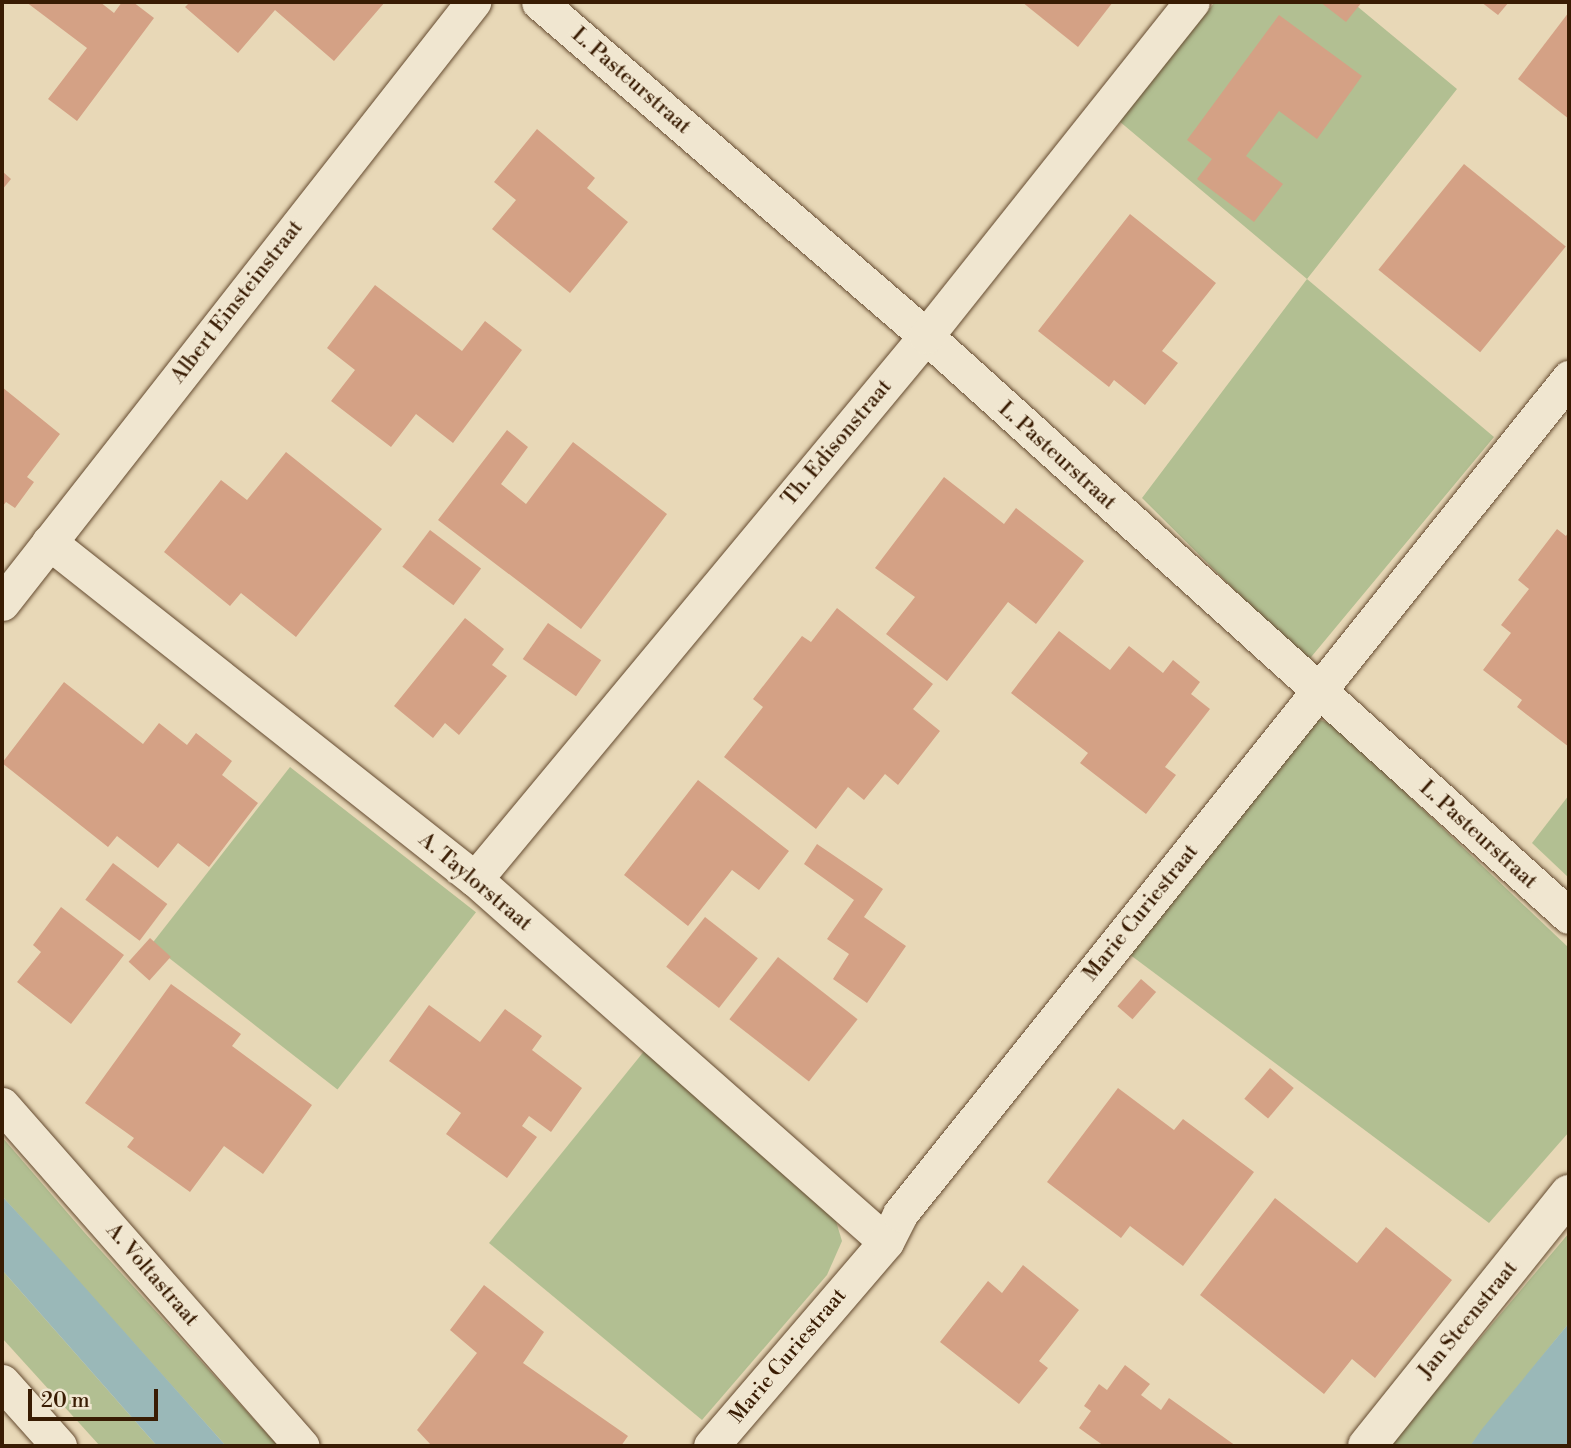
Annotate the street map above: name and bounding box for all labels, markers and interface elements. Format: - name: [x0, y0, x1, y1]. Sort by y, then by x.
- street label: L. Pasteurstraat: [566, 22, 696, 140]
- street label: Albert Einsteinstraat: [166, 216, 308, 388]
- street label: Th. Edisonstraat: [777, 375, 897, 511]
- street label: L. Pasteurstraat: [993, 397, 1121, 515]
- street label: L. Pasteurstraat: [1414, 776, 1542, 894]
- street label: A. Taylorstraat: [413, 827, 537, 937]
- street label: Marie Curiestraat: [1078, 840, 1204, 986]
- street label: A. Voltastraat: [100, 1218, 204, 1332]
- street label: Jan Steenstraat: [1413, 1256, 1523, 1384]
- street label: Marie Curiestraat: [724, 1283, 852, 1429]
- scale bar: [32, 1374, 161, 1418]
- text: 20 m: [41, 1388, 90, 1414]

